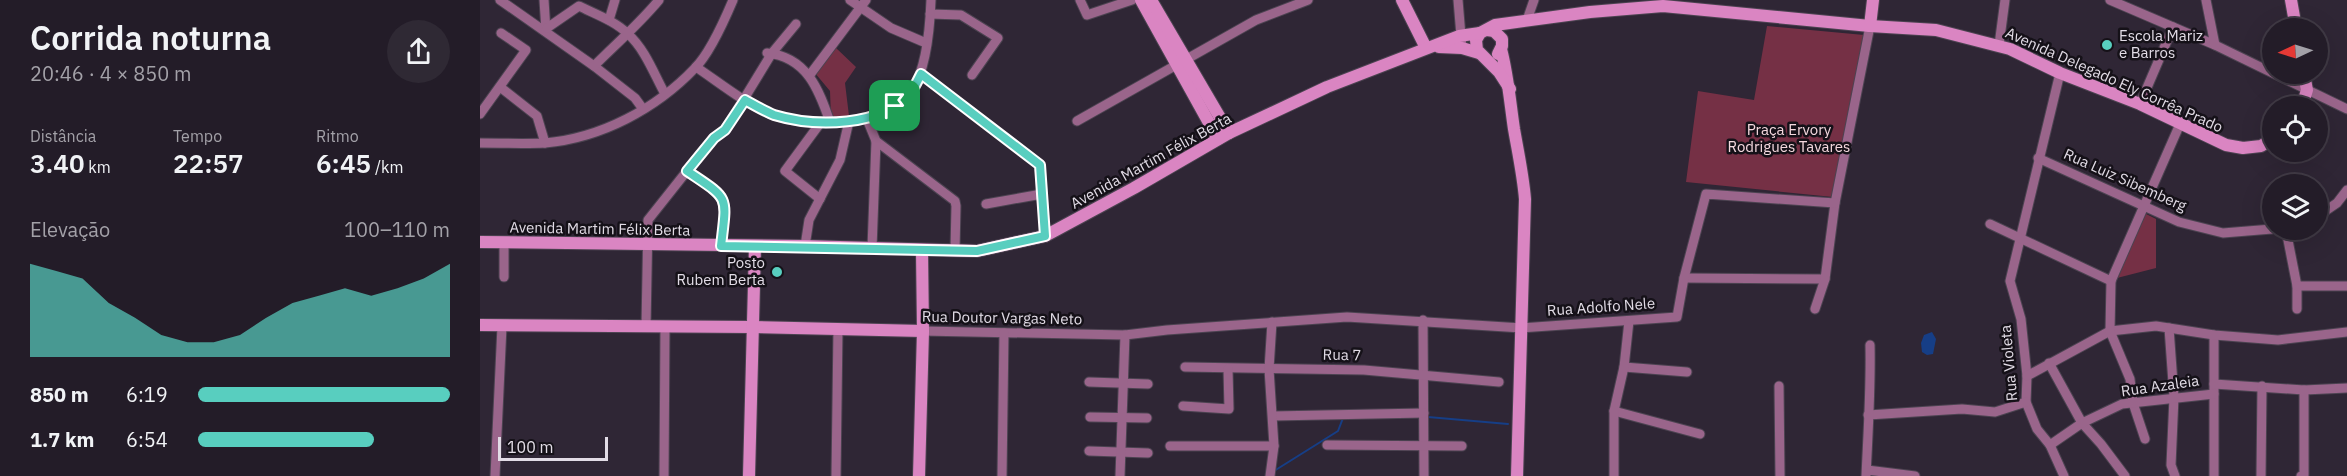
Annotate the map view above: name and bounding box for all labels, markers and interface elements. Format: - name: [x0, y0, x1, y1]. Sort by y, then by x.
- text: Corrida noturna: [30, 16, 271, 59]
- north arrow: [2262, 18, 2328, 84]
- map controls: [2262, 18, 2328, 240]
- button: share: [387, 20, 450, 83]
- street label: Avenida Delegado Ely Corrêa Prado: [2002, 23, 2226, 136]
- place label: Escola Mariz e Barros: [2119, 26, 2203, 62]
- marker: Escola Mariz e Barros: [2100, 38, 2114, 52]
- text: 20:46 · 4 × 850 m: [30, 60, 191, 87]
- pin: [869, 80, 920, 131]
- icon: arrive: [878, 89, 911, 122]
- button: locate: [2262, 96, 2328, 162]
- street label: Avenida Martim Félix Berta: [1067, 108, 1234, 213]
- park label: Praça Ervory Rodrigues Tavares: [1728, 120, 1850, 156]
- text: Distância: [30, 126, 96, 146]
- text: Tempo: [173, 126, 222, 146]
- text: Ritmo: [316, 126, 359, 146]
- street label: Rua Luiz Sibemberg: [2061, 144, 2190, 215]
- text: 3.40: [30, 146, 85, 180]
- text: 22:57: [173, 146, 244, 180]
- text: 6:45: [316, 146, 371, 180]
- text: km: [85, 157, 111, 177]
- text: /km: [371, 157, 403, 177]
- button: layers: [2262, 174, 2328, 240]
- text: Elevação: [30, 216, 110, 243]
- text: 100–110 m: [344, 216, 450, 243]
- street label: Avenida Martim Félix Berta: [509, 217, 691, 240]
- place label: Posto Rubem Berta: [676, 253, 765, 289]
- marker: Posto Rubem Berta: [770, 265, 784, 279]
- street label: Rua Adolfo Nele: [1546, 293, 1656, 320]
- street label: Rua Doutor Vargas Neto: [922, 307, 1082, 328]
- street label: Rua Violeta: [1996, 324, 2021, 402]
- street label: Rua 7: [1323, 345, 1362, 364]
- street label: Rua Azaleia: [2120, 371, 2200, 400]
- text: 850 m: [30, 381, 89, 408]
- text: 6:19: [126, 381, 168, 408]
- text: 1.7 km: [30, 426, 94, 453]
- text: 6:54: [126, 426, 168, 453]
- scale bar: [498, 434, 608, 462]
- text: 100 m: [507, 437, 554, 457]

